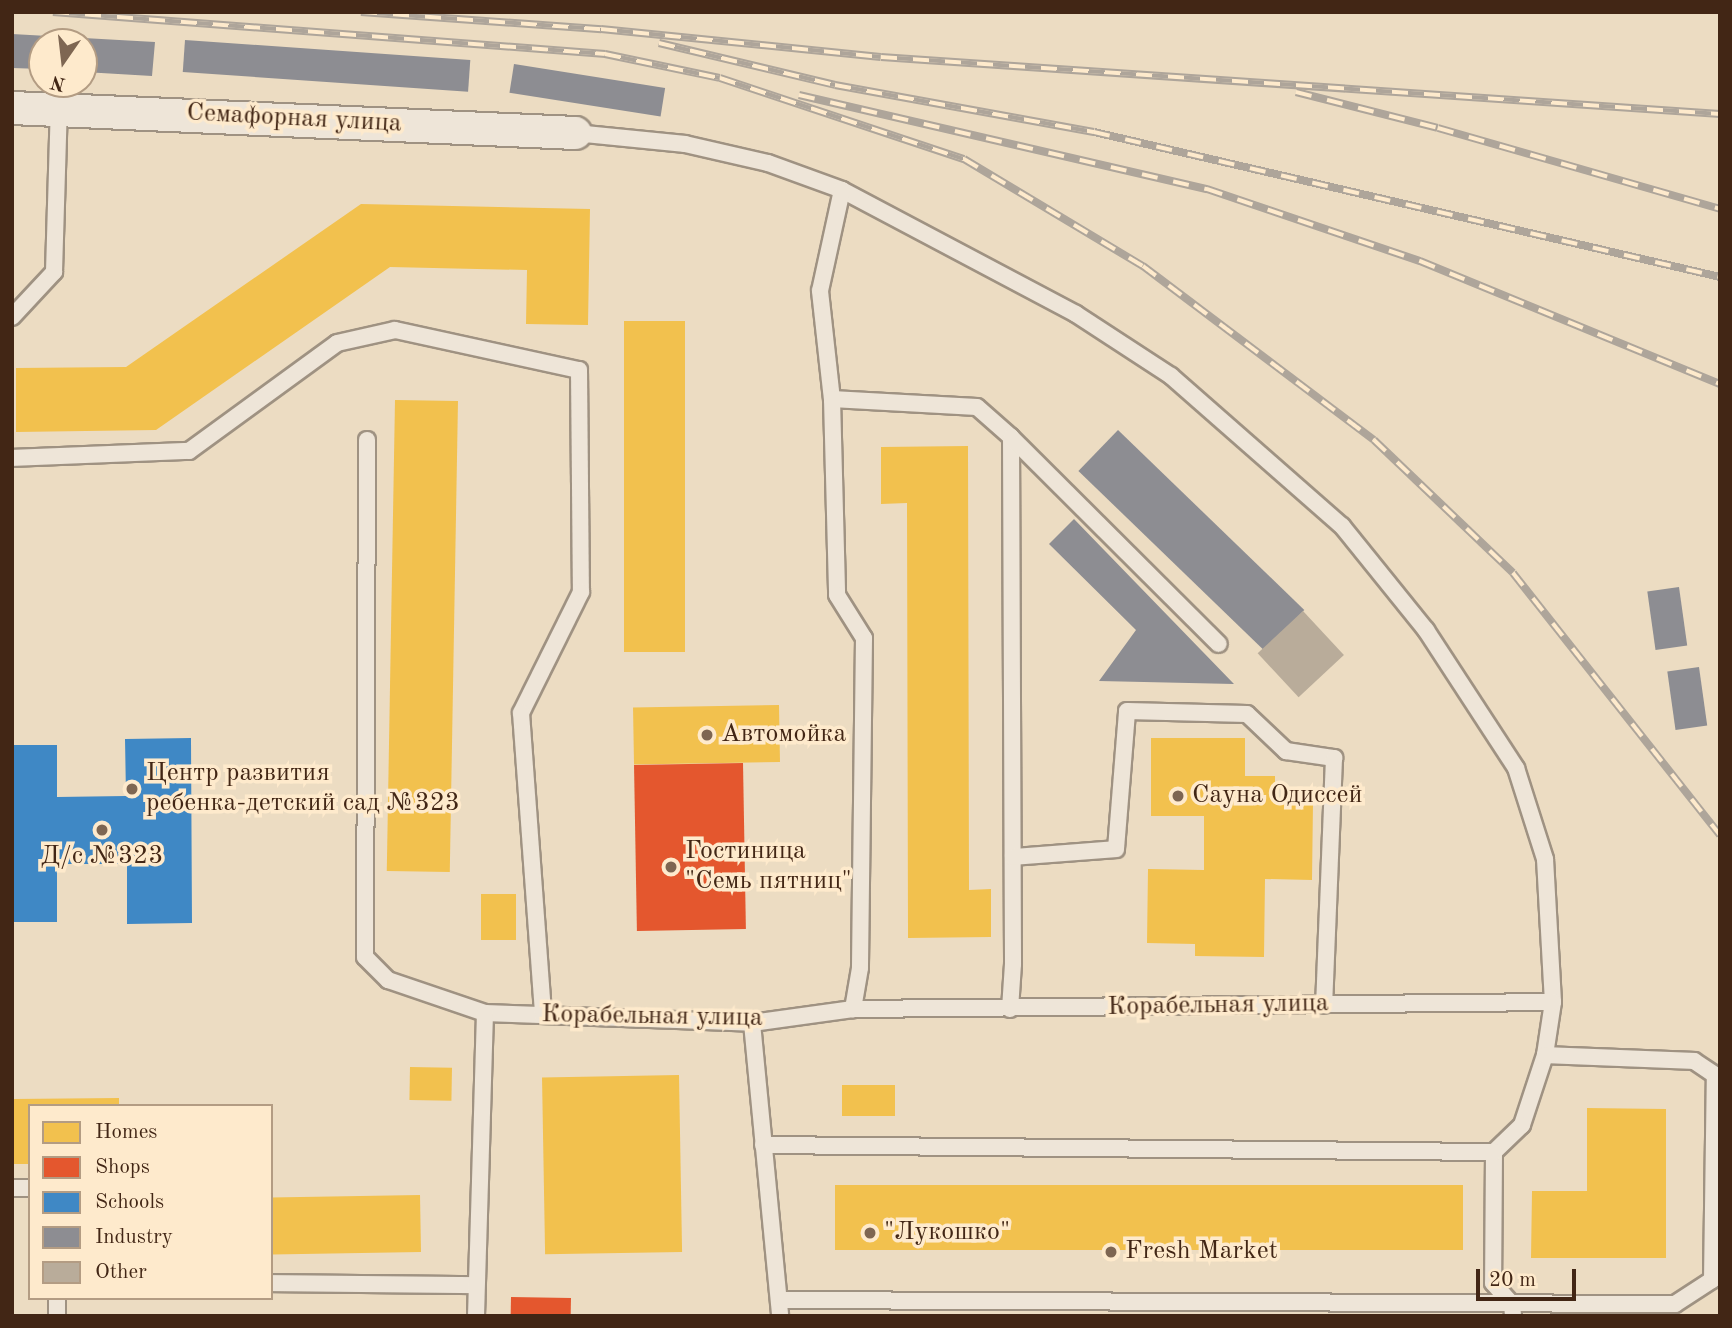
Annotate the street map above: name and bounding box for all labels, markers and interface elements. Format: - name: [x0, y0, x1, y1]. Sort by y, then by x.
- north arrow: [28, 28, 98, 98]
- text: N: [49, 71, 68, 93]
- street label: Семафорная улица: [186, 98, 402, 140]
- place label: Автомойка: [721, 719, 846, 751]
- marker: Автомойка: [699, 727, 715, 743]
- place label: Центр развития ребенка-детский сад №323: [146, 758, 460, 820]
- place label: Сауна Одиссей: [1192, 780, 1363, 812]
- marker: Центр развития ребенка-детский сад №323: [124, 781, 140, 797]
- marker: Сауна Одиссей: [1170, 788, 1186, 804]
- marker: Д/с №323: [94, 822, 110, 838]
- place label: Гостиница "Семь пятниц": [685, 836, 852, 898]
- place label: Д/с №323: [41, 841, 163, 873]
- marker: Гостиница "Семь пятниц": [663, 859, 679, 875]
- street label: Корабельная улица: [1107, 988, 1329, 1024]
- street label: Корабельная улица: [541, 999, 763, 1035]
- legend: [28, 1104, 273, 1300]
- text: Homes: [95, 1122, 157, 1143]
- text: Shops: [95, 1157, 150, 1178]
- text: Schools: [95, 1192, 164, 1213]
- place label: "Лукошко": [884, 1217, 1010, 1249]
- marker: "Лукошко": [862, 1225, 878, 1241]
- text: Industry: [95, 1227, 173, 1248]
- place label: Fresh Market: [1125, 1236, 1278, 1268]
- marker: Fresh Market: [1103, 1244, 1119, 1260]
- scale bar: [1480, 1254, 1580, 1298]
- text: Other: [95, 1262, 147, 1283]
- text: 20 m: [1489, 1270, 1536, 1291]

